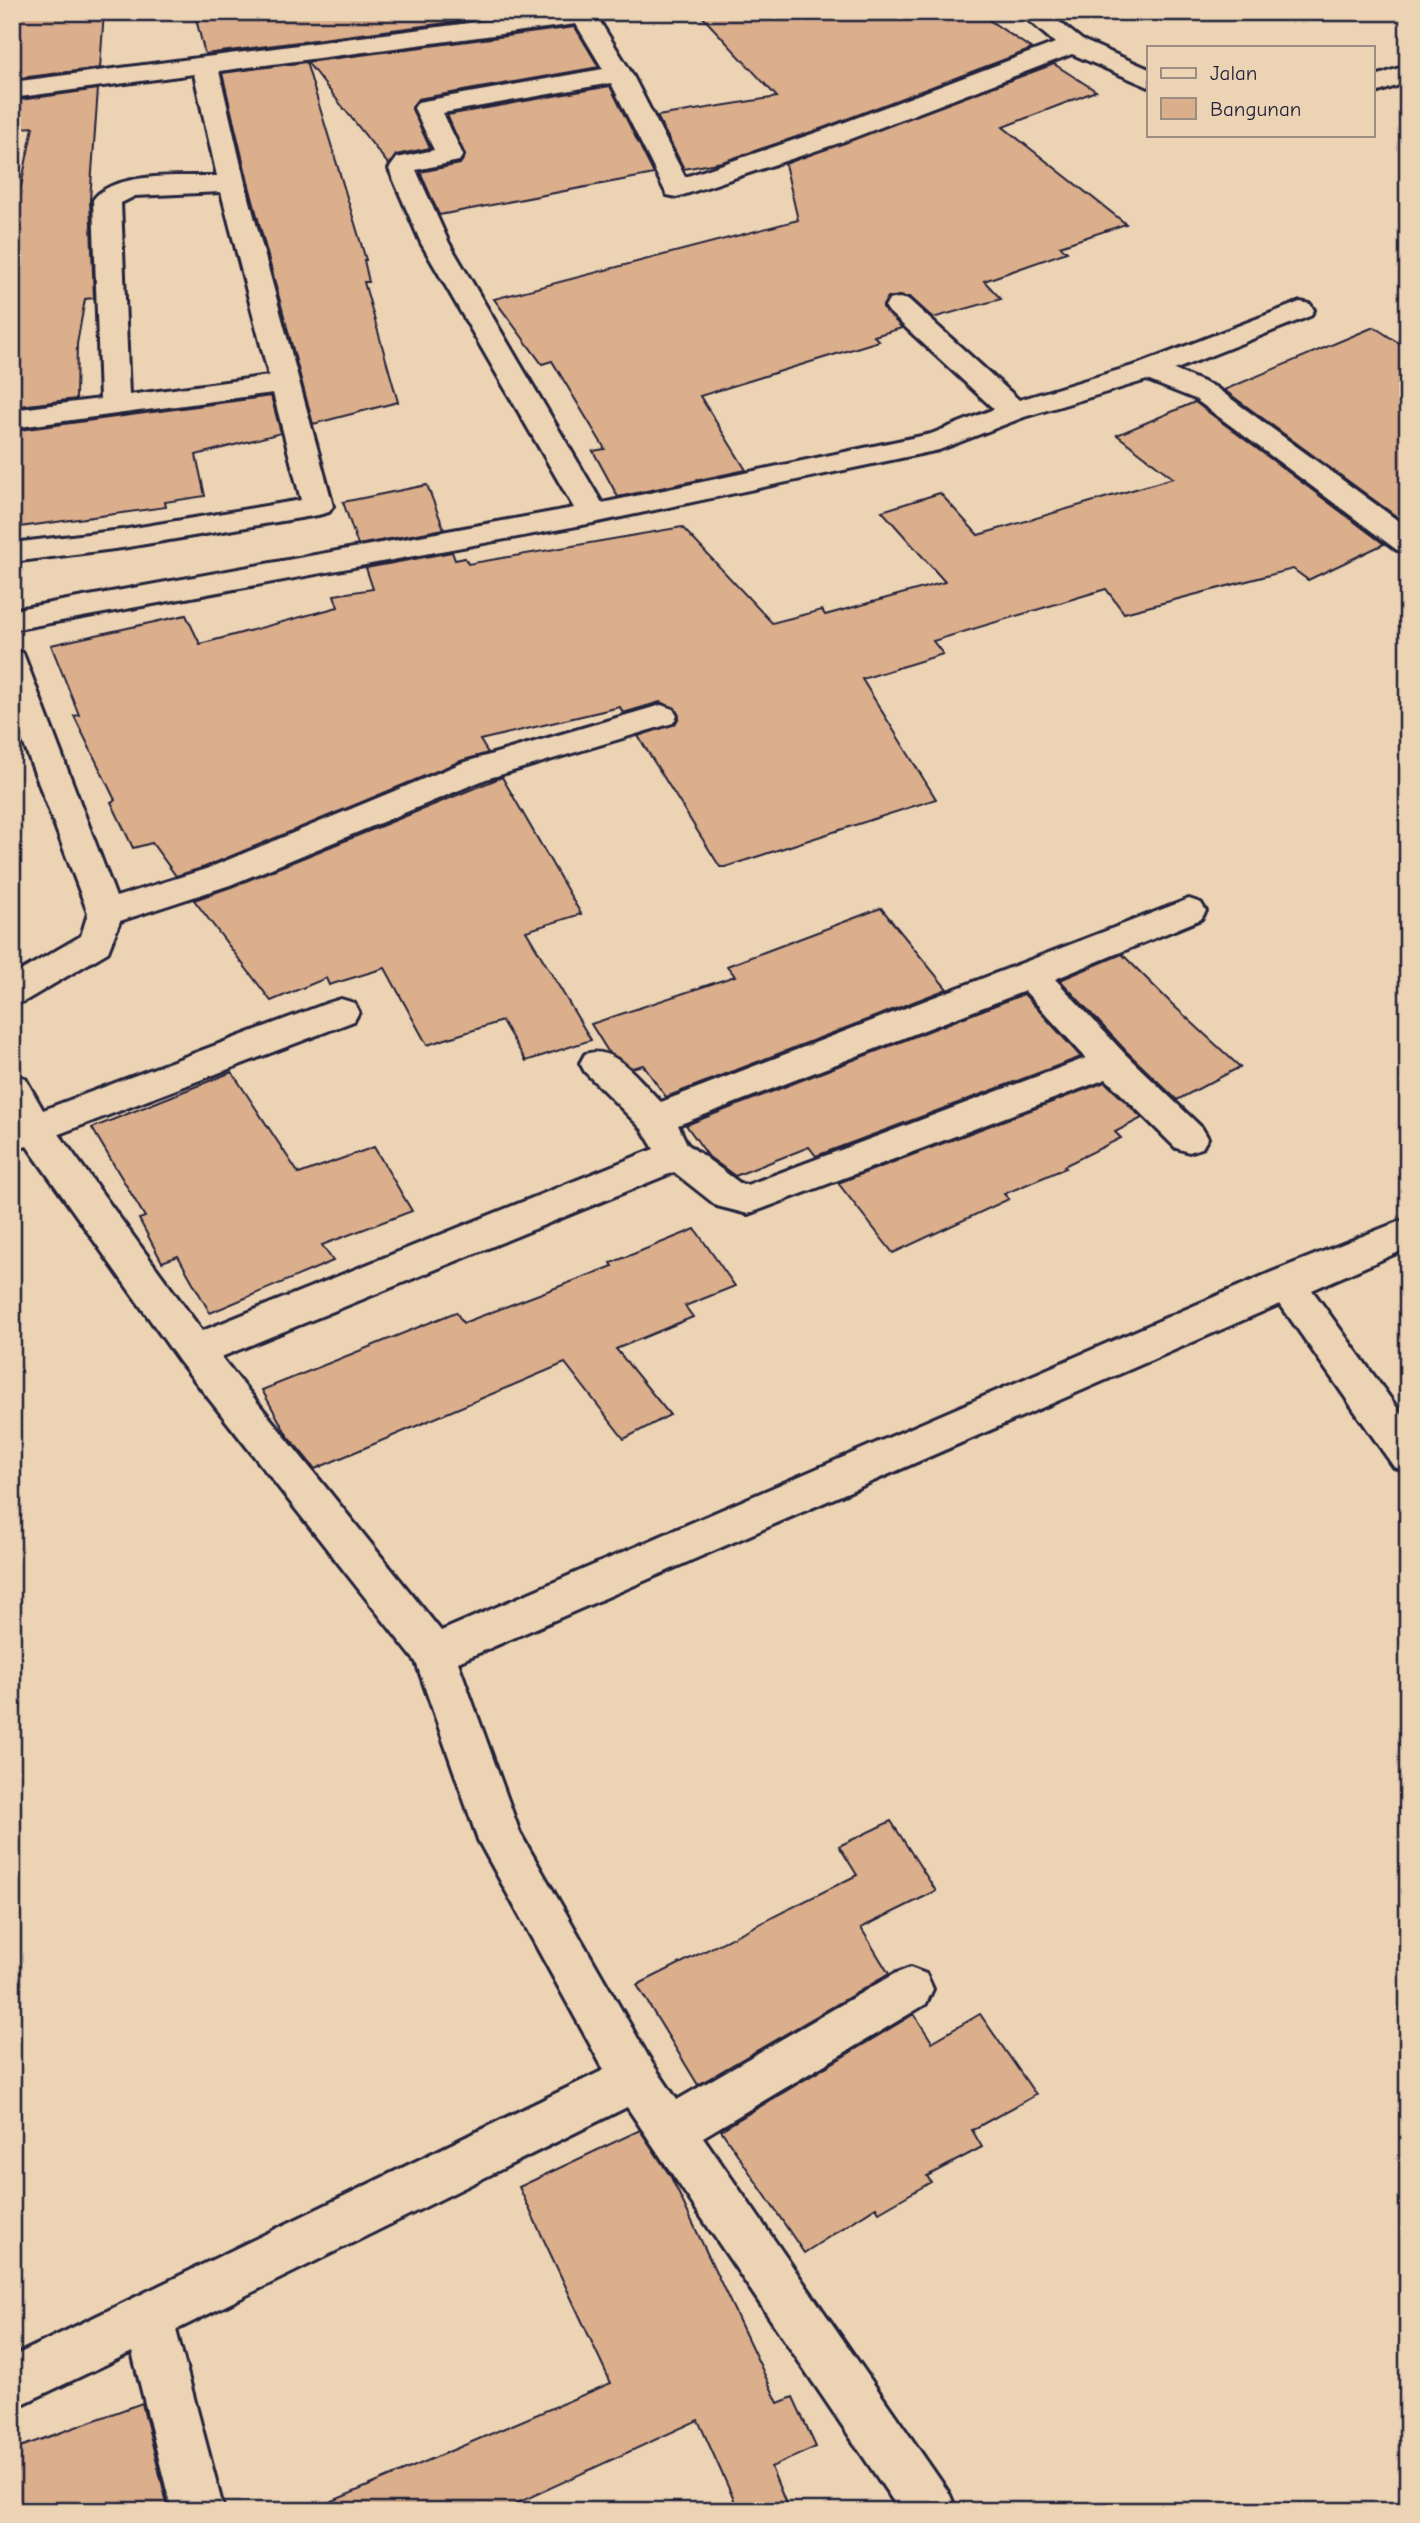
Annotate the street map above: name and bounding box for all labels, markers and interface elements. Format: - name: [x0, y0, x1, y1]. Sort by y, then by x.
- legend: [1147, 46, 1374, 136]
- text: Jalan: [1210, 61, 1257, 85]
- text: Bangunan: [1210, 97, 1301, 121]

